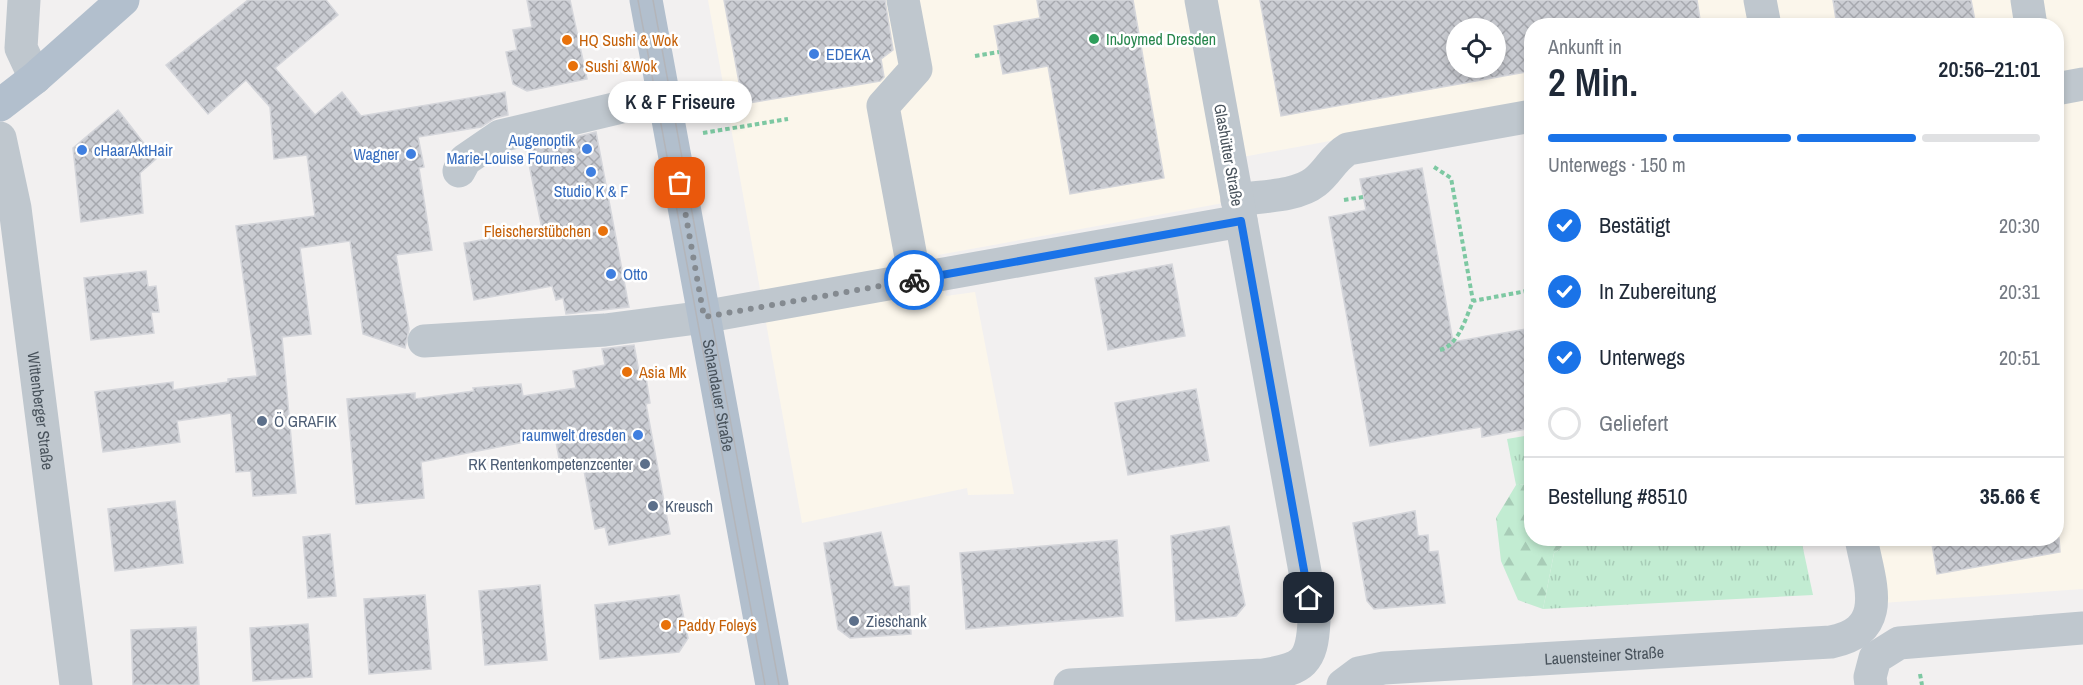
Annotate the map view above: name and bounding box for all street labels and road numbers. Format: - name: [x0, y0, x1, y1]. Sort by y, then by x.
- street label: Glashütter Straße: [1209, 102, 1249, 208]
- street label: Schandauer Straße: [698, 337, 740, 453]
- street label: Wittenberger Straße: [22, 350, 59, 471]
- street label: Lauensteiner Straße: [1544, 641, 1665, 670]

